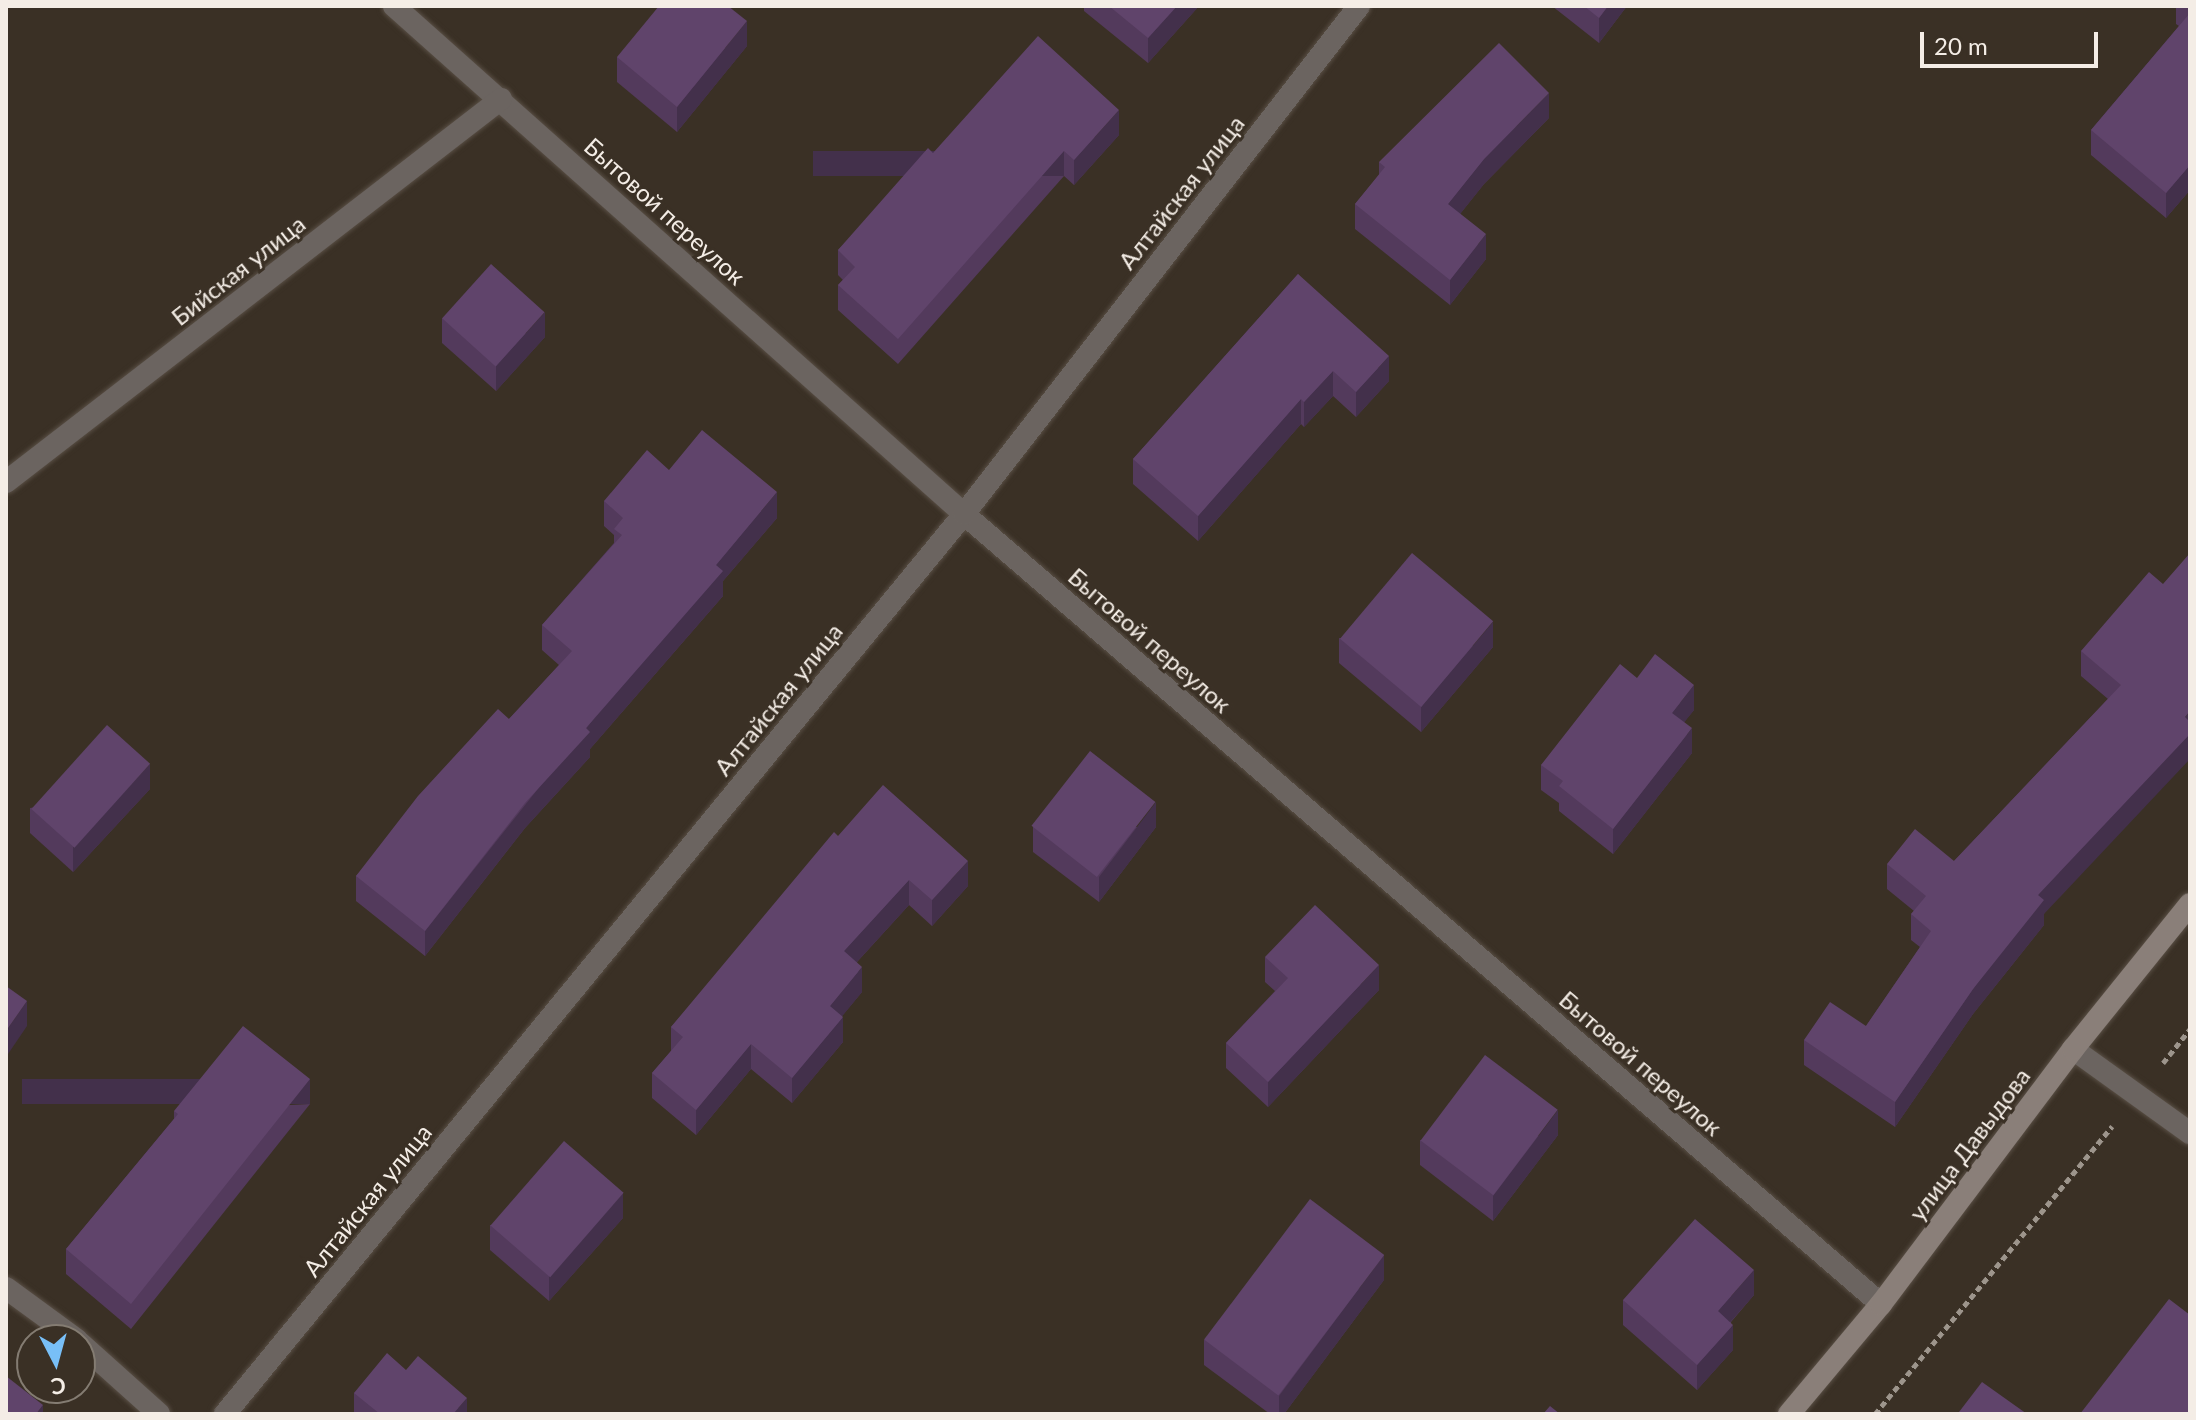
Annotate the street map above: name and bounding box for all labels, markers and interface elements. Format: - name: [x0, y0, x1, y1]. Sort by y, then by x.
- scale bar: [1924, 16, 2102, 66]
- text: 20 m: [1934, 31, 1988, 60]
- street label: Алтайская улица: [1112, 109, 1250, 275]
- street label: Бытовой переулок: [579, 131, 751, 291]
- street label: Бийская улица: [165, 209, 311, 331]
- street label: Бытовой переулок: [1063, 562, 1237, 718]
- street label: Алтайская улица: [708, 617, 848, 781]
- street label: Бытовой переулок: [1554, 985, 1728, 1141]
- street label: улица Давыдова: [1902, 1062, 2036, 1226]
- street label: Алтайская улица: [297, 1118, 437, 1282]
- north arrow: [16, 1324, 96, 1404]
- text: С: [50, 1372, 67, 1401]

